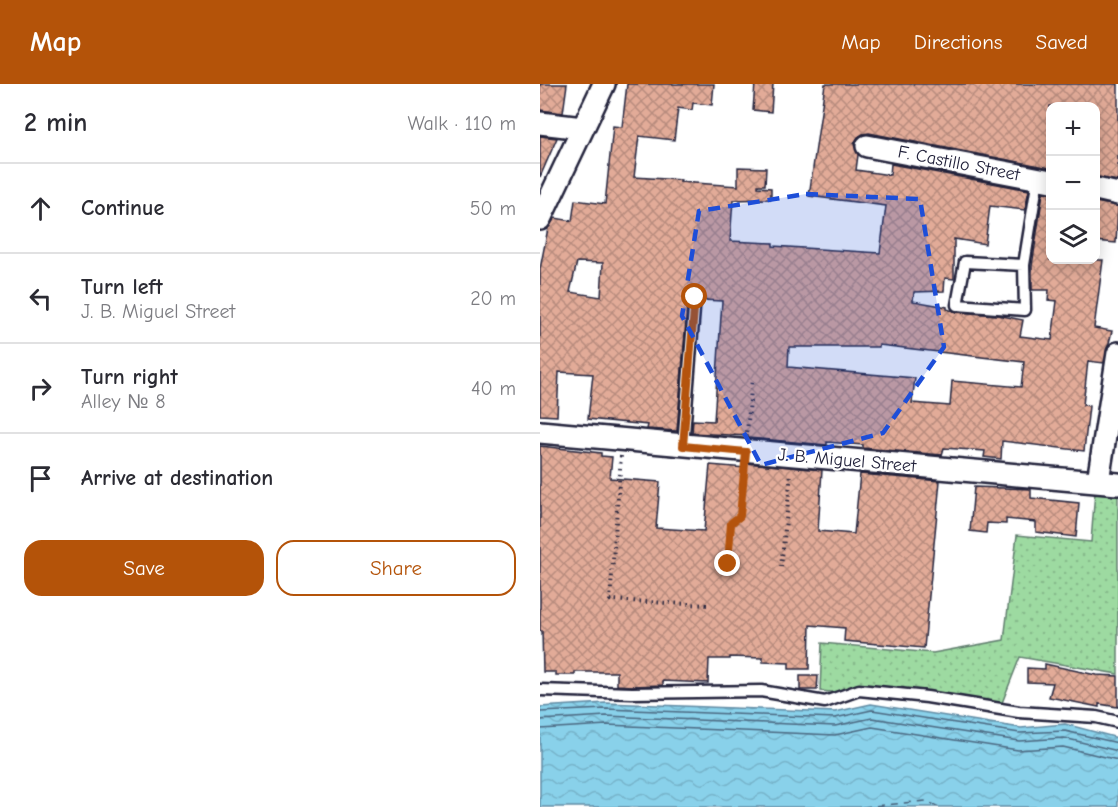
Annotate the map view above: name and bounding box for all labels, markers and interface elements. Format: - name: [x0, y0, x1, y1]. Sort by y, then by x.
- text: Map: [30, 26, 81, 58]
- text: Map: [841, 30, 881, 54]
- text: Directions: [914, 30, 1003, 54]
- text: Saved: [1036, 30, 1088, 54]
- map controls: [1046, 102, 1100, 264]
- button: +: [1046, 102, 1100, 156]
- text: 2 min: [24, 108, 87, 138]
- text: Walk · 110 m: [408, 112, 516, 135]
- street label: F. Castillo Street: [896, 141, 1023, 186]
- button: −: [1046, 156, 1100, 210]
- icon: ahead: [24, 192, 57, 225]
- text: Continue: [81, 195, 164, 221]
- text: 50 m: [470, 197, 516, 220]
- button: layers: [1046, 210, 1100, 264]
- text: Turn left: [81, 274, 163, 300]
- icon: left: [24, 282, 57, 315]
- route start: [681, 283, 707, 309]
- text: 20 m: [470, 287, 516, 310]
- text: J. B. Miguel Street: [81, 300, 235, 323]
- text: Turn right: [81, 364, 178, 390]
- icon: right: [24, 372, 57, 405]
- text: 40 m: [471, 377, 516, 400]
- text: Alley № 8: [81, 390, 165, 413]
- street label: J. B. Miguel Street: [777, 444, 918, 477]
- icon: arrive: [24, 462, 57, 495]
- text: Arrive at destination: [81, 465, 273, 491]
- button: Save: [24, 540, 264, 596]
- button: Share: [276, 540, 516, 596]
- route end: [714, 550, 740, 576]

